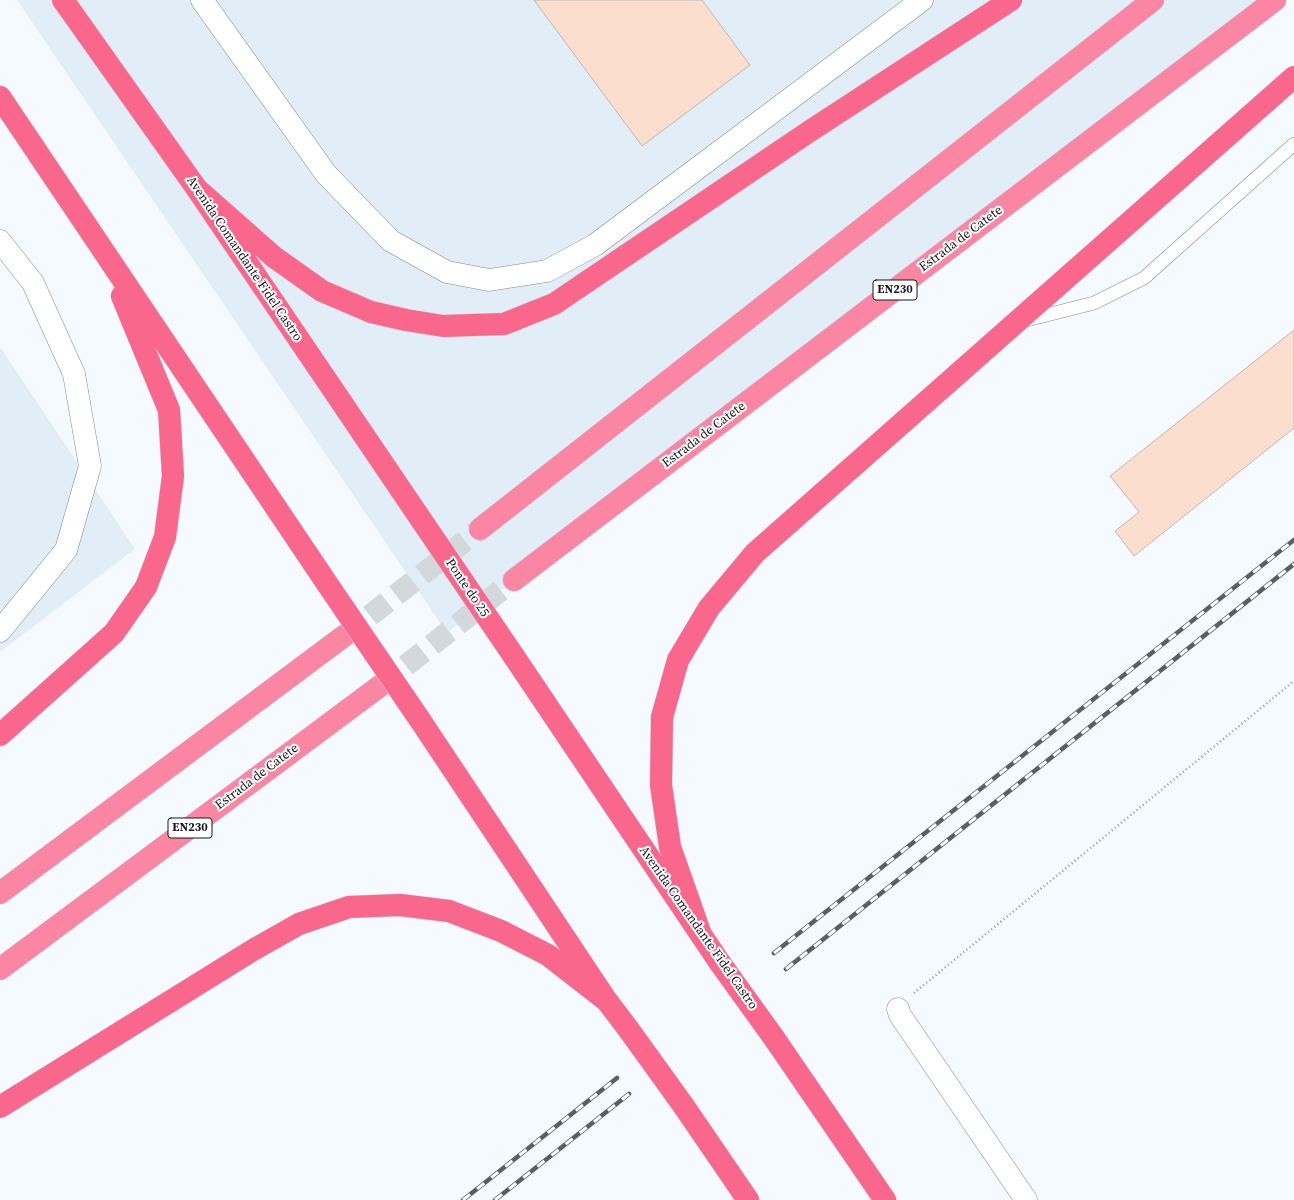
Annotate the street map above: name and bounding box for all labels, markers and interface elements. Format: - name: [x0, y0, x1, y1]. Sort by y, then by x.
- street label: Avenida Comandante Fidel Castro: [183, 174, 305, 344]
- street label: Estrada de Catete: [916, 203, 1006, 275]
- road number: EN230: [873, 280, 917, 300]
- street label: Estrada de Catete: [659, 399, 749, 471]
- street label: Ponte do 25: [442, 556, 492, 620]
- street label: Estrada de Catete: [212, 741, 302, 813]
- road number: EN230: [168, 818, 212, 838]
- street label: Avenida Comandante Fidel Castro: [636, 843, 760, 1013]

